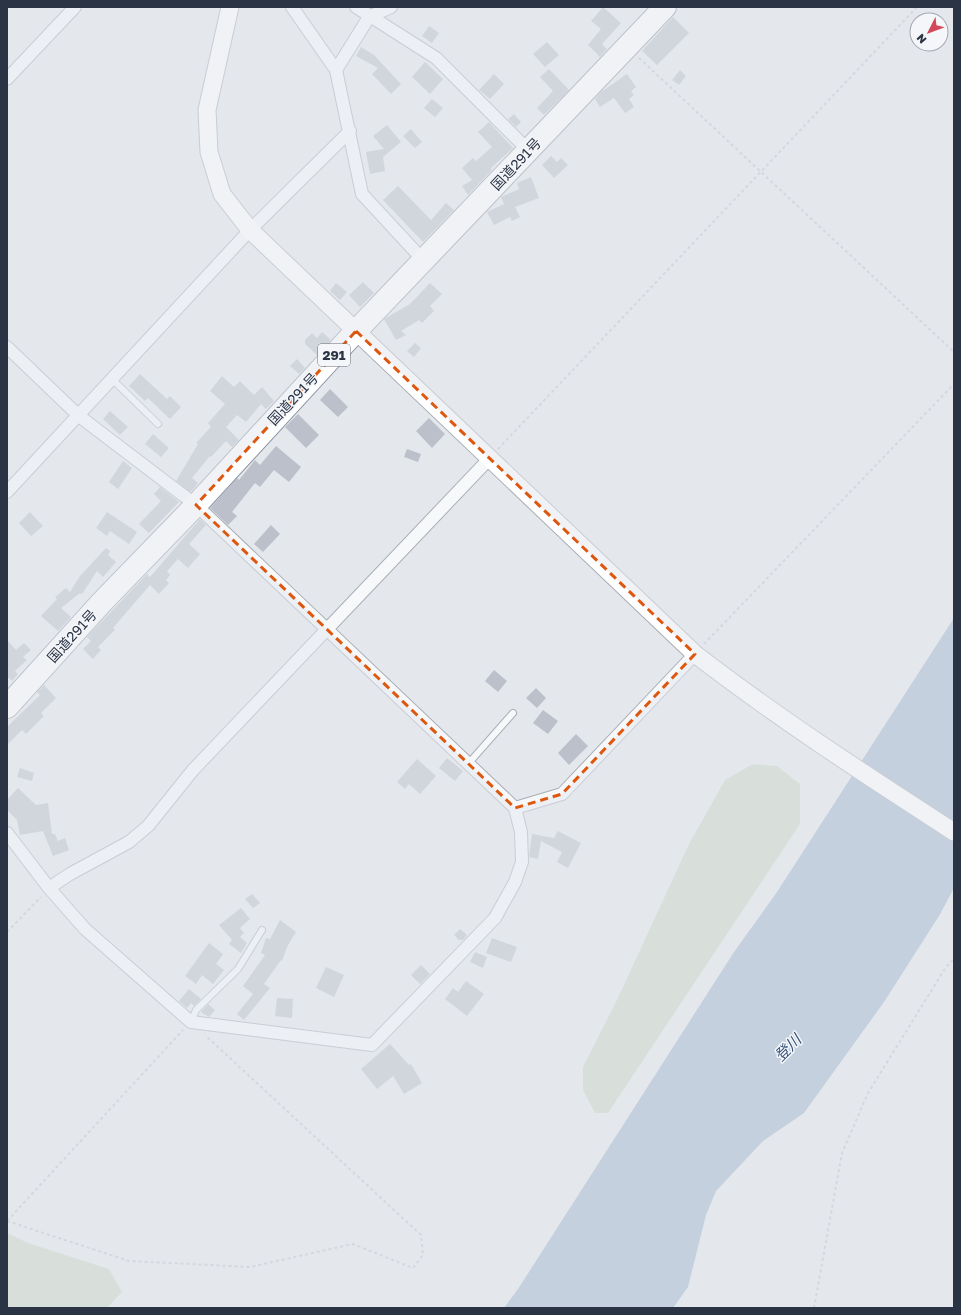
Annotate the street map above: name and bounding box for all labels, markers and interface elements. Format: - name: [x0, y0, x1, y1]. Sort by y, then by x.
- north arrow: [909, 12, 949, 52]
- text: N: [914, 32, 929, 46]
- street label: 国道291号: [487, 134, 544, 193]
- road number: 291: [318, 344, 350, 366]
- street label: 国道291号: [264, 369, 321, 428]
- street label: 国道291号: [43, 606, 100, 666]
- water label: 登川: [770, 1029, 806, 1064]

